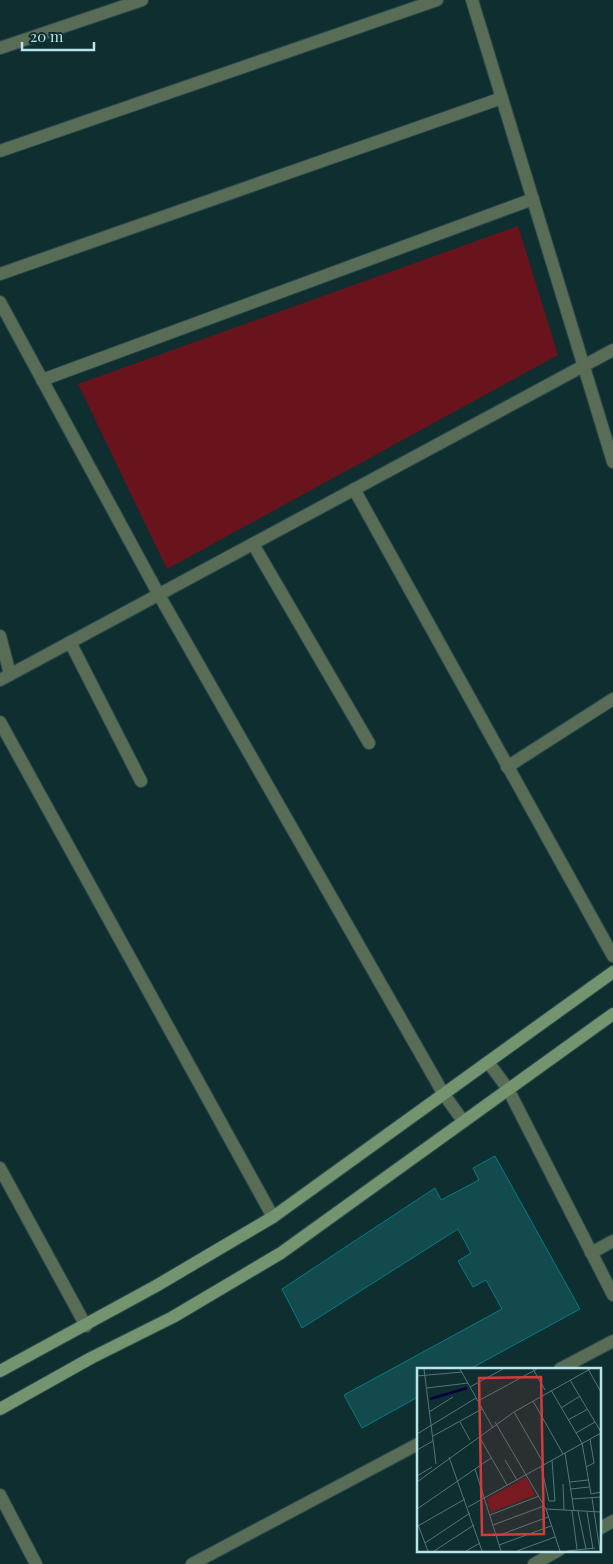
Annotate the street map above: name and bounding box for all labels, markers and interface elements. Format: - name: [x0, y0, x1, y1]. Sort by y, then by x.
- scale bar: [22, 20, 95, 52]
- text: 20 m: [30, 26, 64, 46]
- inset map: [417, 1368, 600, 1552]

